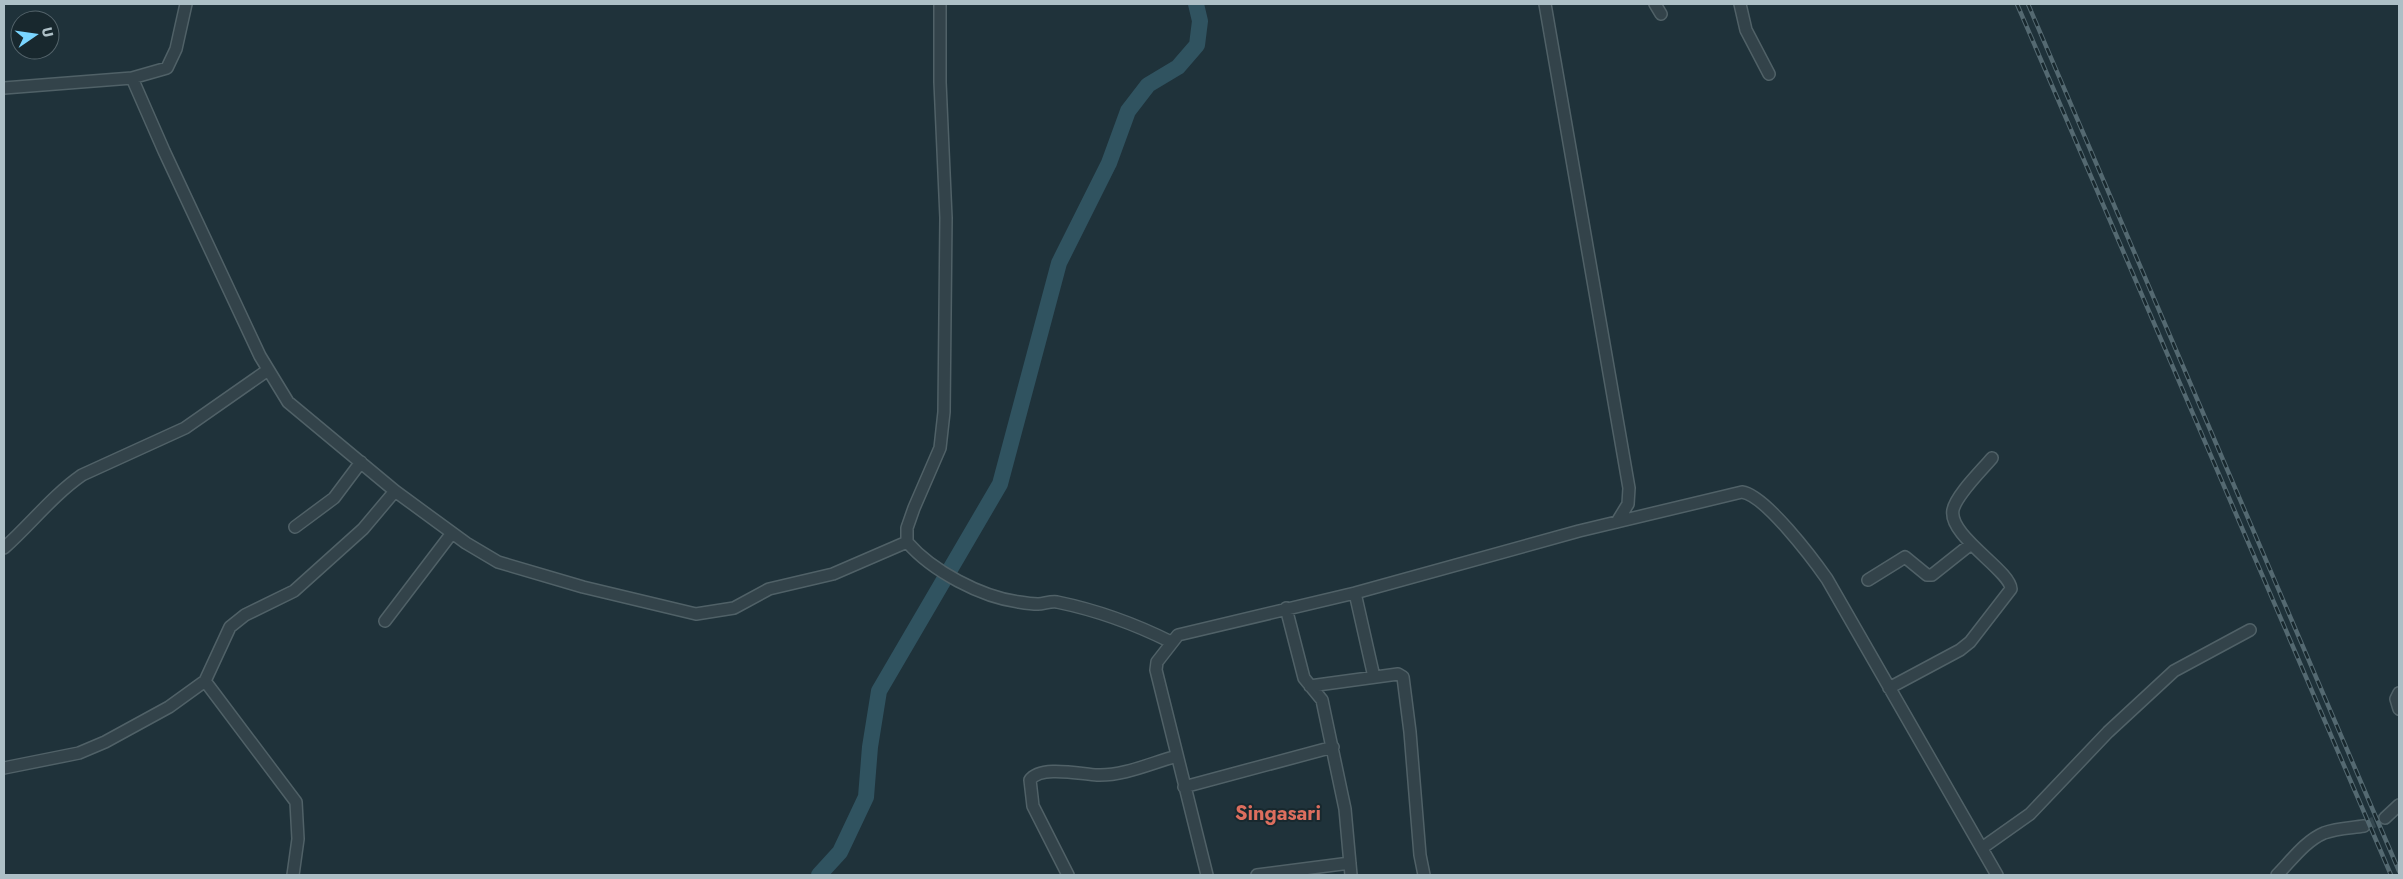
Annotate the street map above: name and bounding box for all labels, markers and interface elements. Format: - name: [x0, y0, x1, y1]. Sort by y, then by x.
- north arrow: [10, 10, 60, 60]
- text: U: [37, 25, 59, 39]
- district label: Singasari: [1235, 799, 1321, 828]

